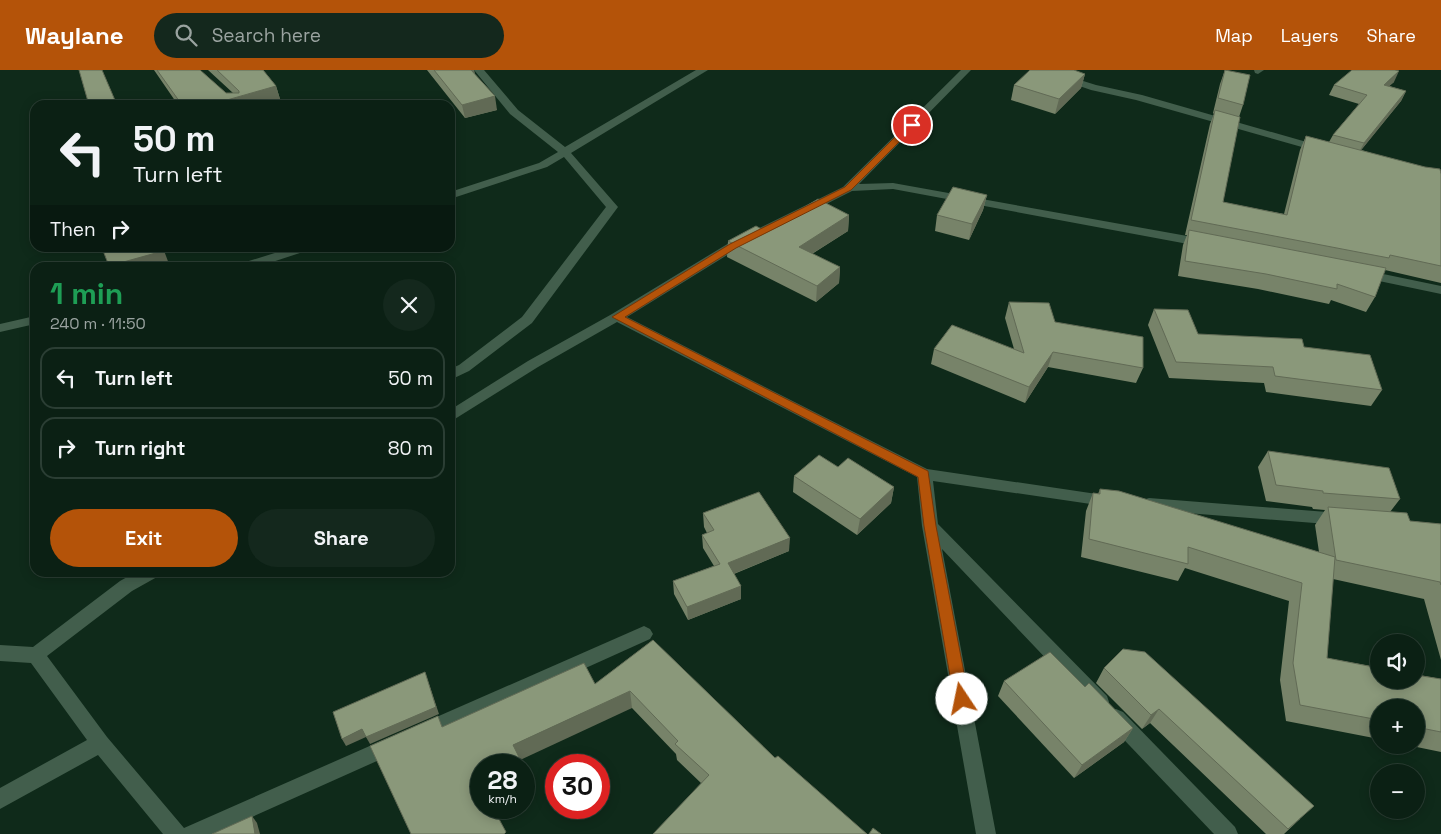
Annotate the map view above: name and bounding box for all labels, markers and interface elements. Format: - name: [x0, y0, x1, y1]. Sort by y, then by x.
- search box: [154, 13, 504, 58]
- text: Waylane: [25, 20, 124, 51]
- icon: search: [172, 21, 200, 49]
- text: Search here: [212, 23, 321, 48]
- text: Map: [1215, 24, 1253, 47]
- text: Layers: [1281, 24, 1338, 47]
- text: Share: [1366, 24, 1416, 47]
- pin: [891, 104, 933, 146]
- icon: arrive: [898, 111, 926, 139]
- text: 50 m: [133, 117, 215, 161]
- icon: left: [50, 120, 115, 185]
- text: Turn left: [133, 160, 223, 188]
- icon: right: [106, 215, 134, 243]
- text: Then: [50, 217, 96, 242]
- text: 1 min: [50, 274, 123, 313]
- button: close: [383, 279, 435, 331]
- text: 240 m · 11:50: [50, 313, 146, 334]
- icon: left: [52, 364, 80, 392]
- text: Turn left: [95, 366, 173, 391]
- text: 50 m: [388, 366, 433, 391]
- icon: right: [52, 434, 80, 462]
- text: Turn right: [95, 436, 185, 461]
- text: 80 m: [388, 436, 433, 461]
- button: Exit: [50, 509, 238, 567]
- button: Share: [248, 509, 435, 567]
- map controls: [1370, 634, 1425, 819]
- button: sound: [1370, 634, 1425, 689]
- position arrow: [935, 672, 987, 724]
- button: +: [1370, 699, 1425, 754]
- speed limit sign: 30: [545, 754, 610, 819]
- text: 28: [488, 764, 517, 796]
- button: −: [1370, 764, 1425, 819]
- text: km/h: [488, 791, 517, 807]

